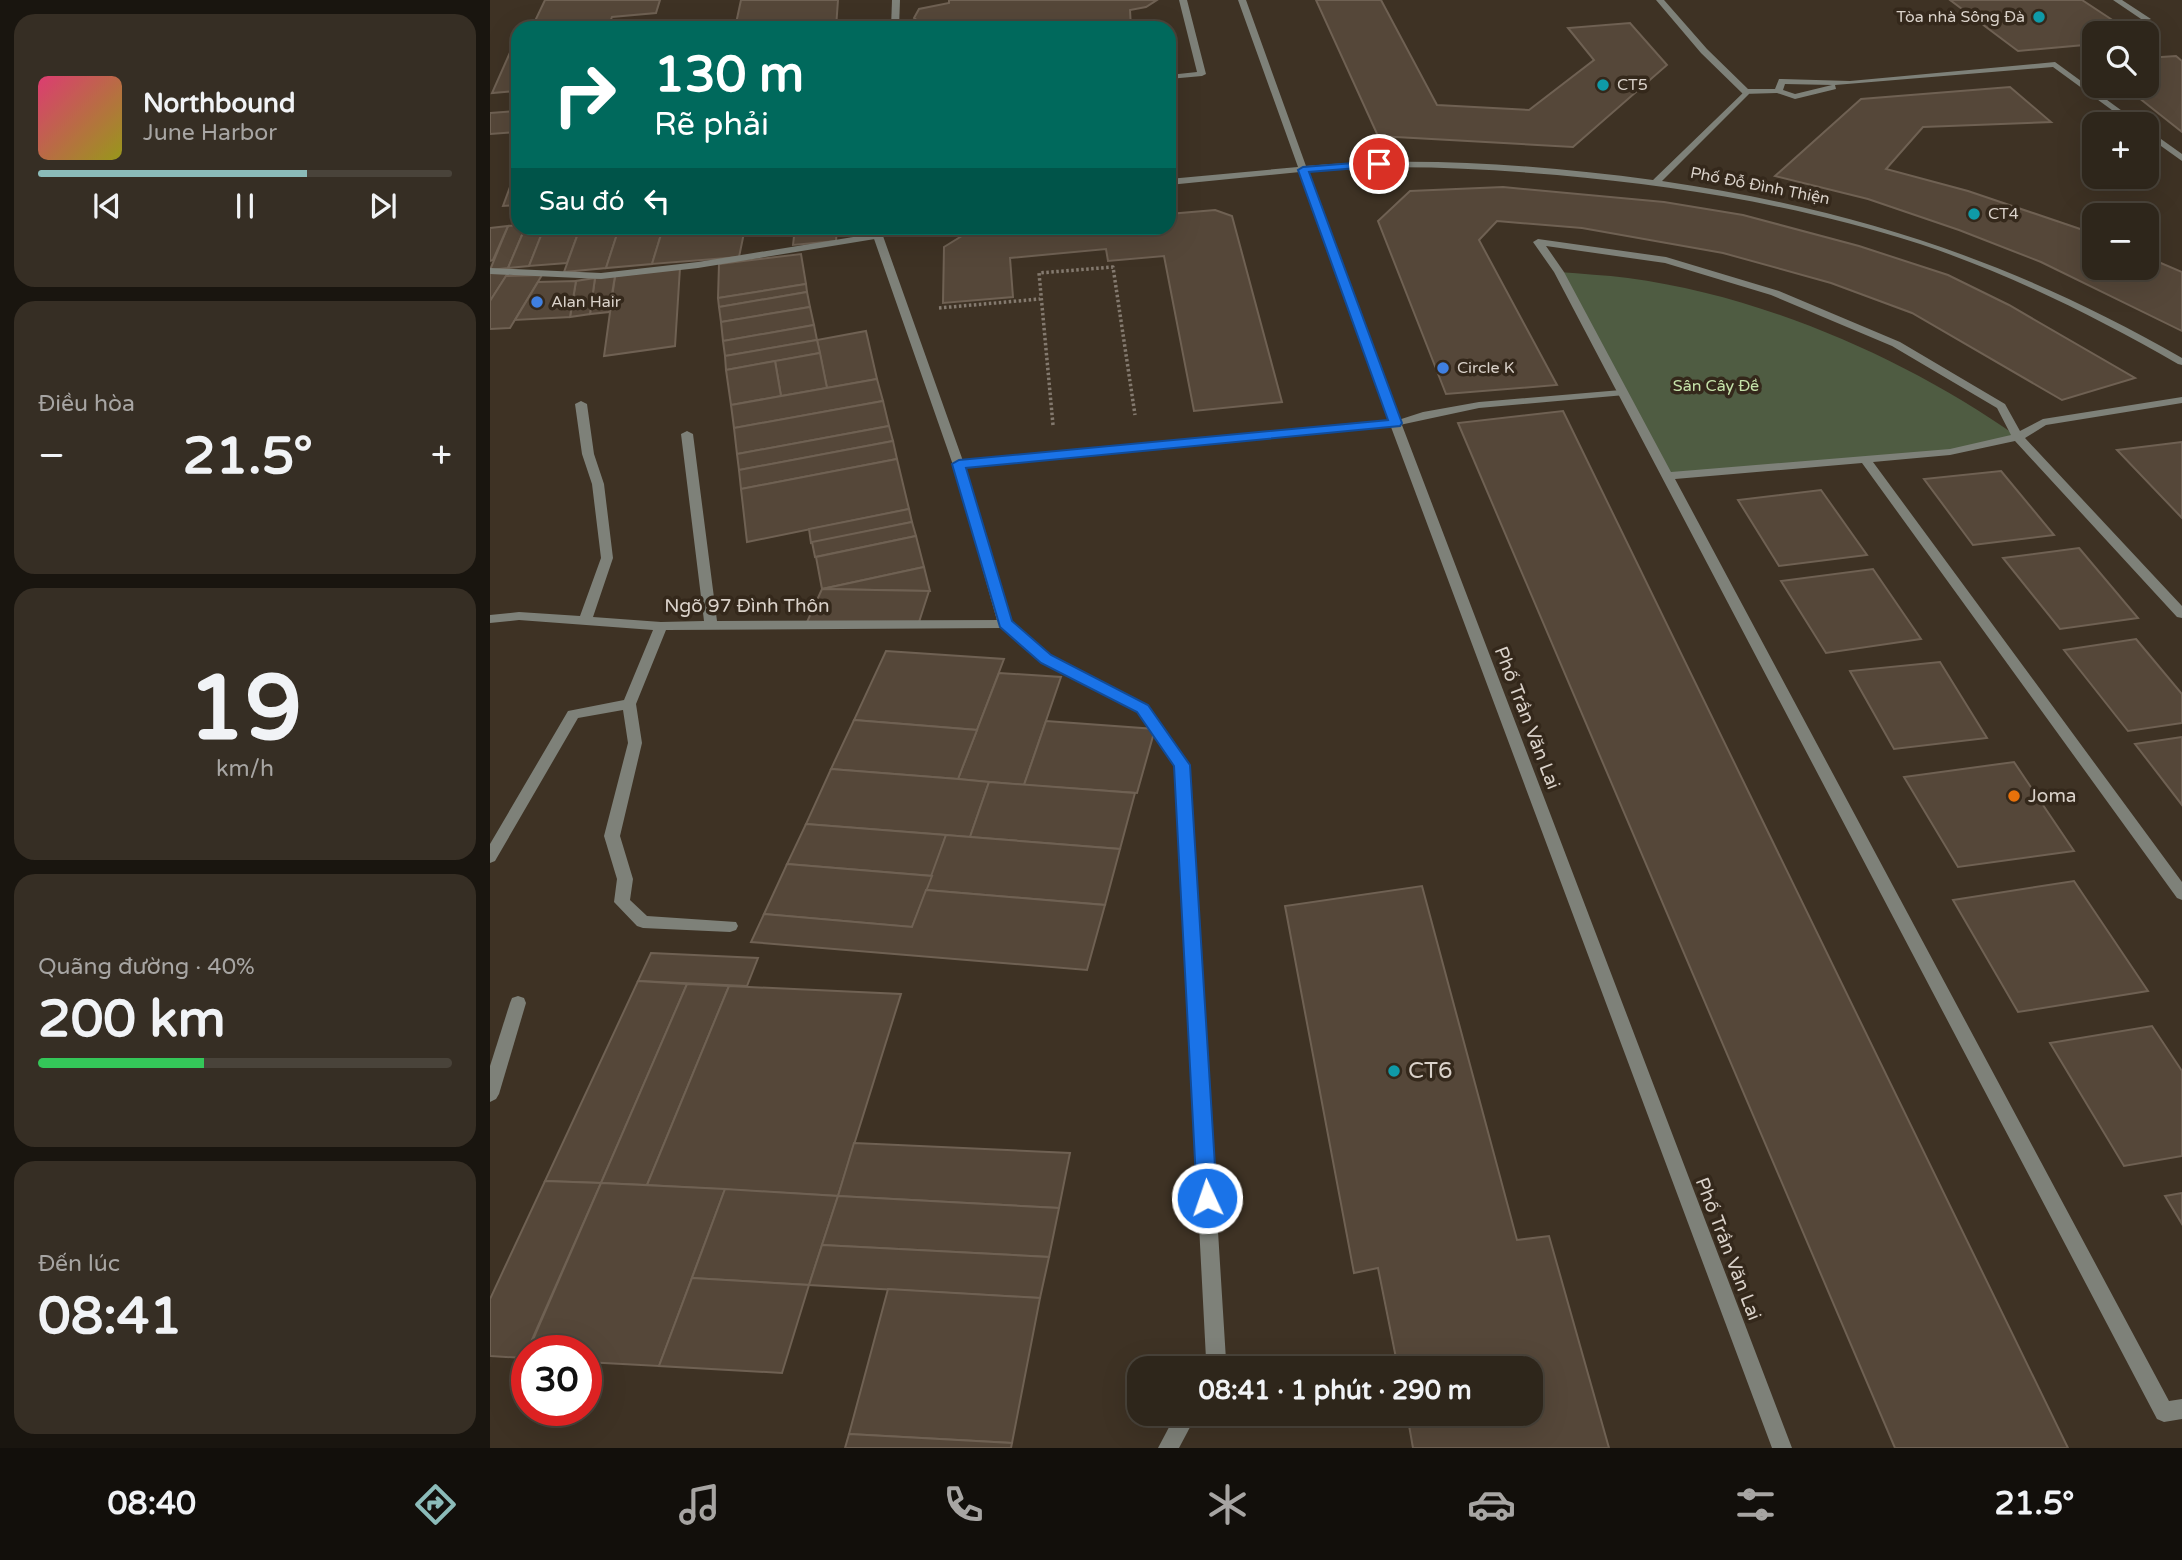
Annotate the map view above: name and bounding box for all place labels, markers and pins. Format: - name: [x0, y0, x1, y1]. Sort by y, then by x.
- place label: Tòa nhà Sông Đà: [1896, 7, 2025, 27]
- marker: Tòa nhà Sông Đà: [2031, 9, 2047, 25]
- place label: CT5: [1617, 75, 1648, 95]
- marker: CT5: [1595, 77, 1611, 93]
- pin: [1349, 134, 1409, 194]
- place label: CT4: [1988, 204, 2019, 224]
- marker: CT4: [1966, 206, 1982, 222]
- place label: Alan Hair: [551, 292, 622, 312]
- marker: Alan Hair: [529, 294, 545, 310]
- place label: Circle K: [1457, 358, 1515, 378]
- marker: Circle K: [1435, 360, 1451, 376]
- place label: Joma: [2028, 785, 2077, 807]
- marker: Joma: [2006, 788, 2022, 804]
- place label: CT6: [1408, 1057, 1452, 1085]
- marker: CT6: [1386, 1063, 1402, 1079]

